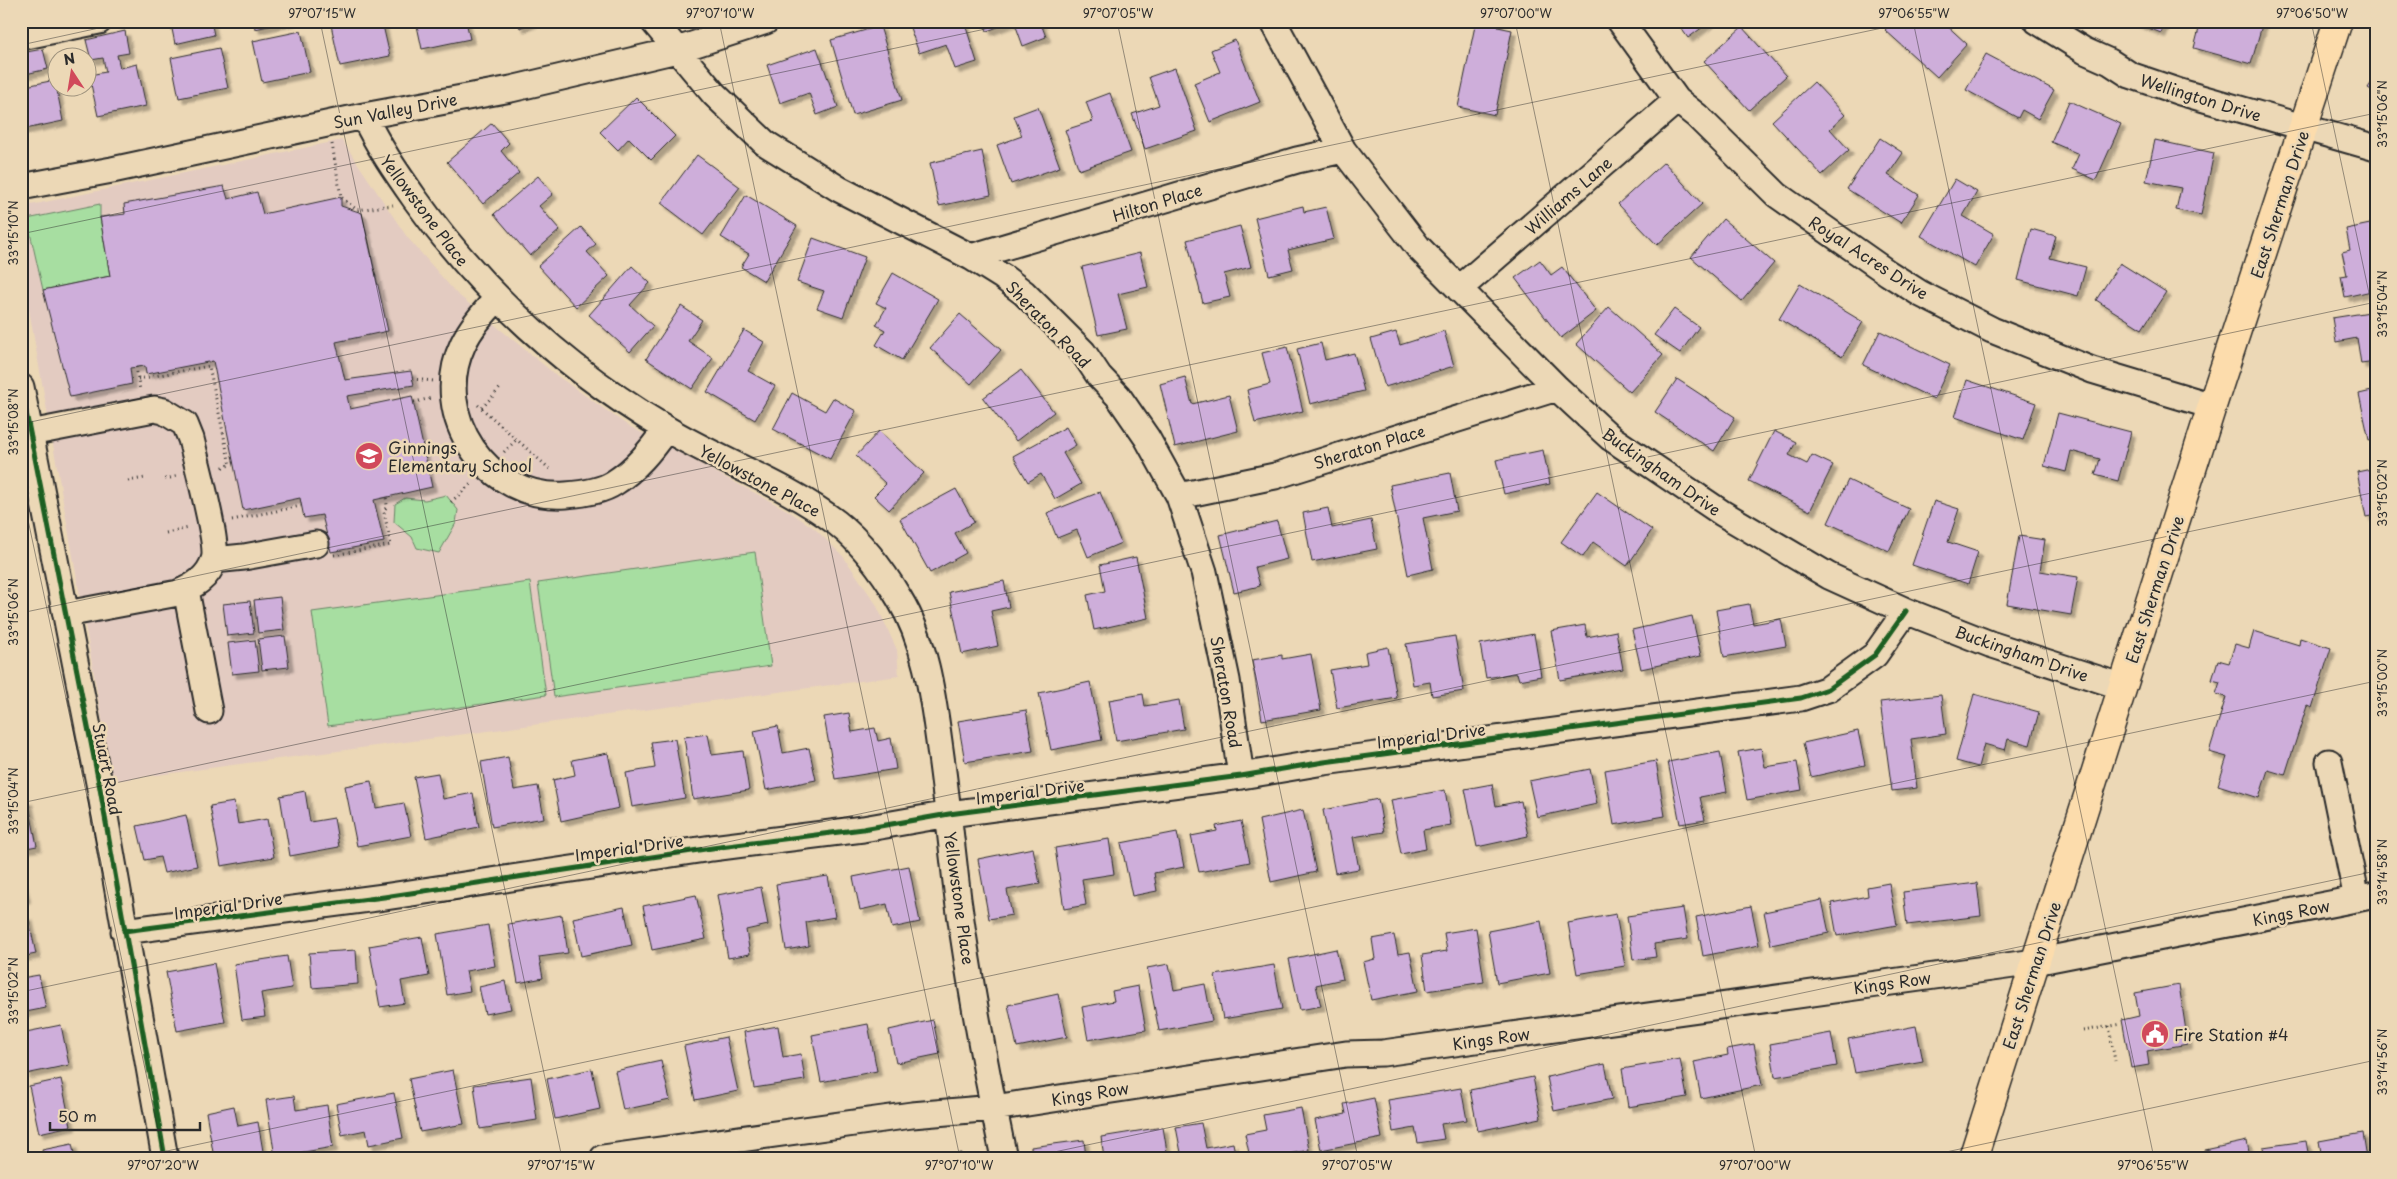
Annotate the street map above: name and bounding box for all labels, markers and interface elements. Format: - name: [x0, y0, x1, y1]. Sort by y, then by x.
- text: 97°07'15"W: [288, 4, 357, 22]
- text: 97°07'10"W: [686, 4, 755, 22]
- text: 97°07'05"W: [1083, 4, 1154, 22]
- text: 97°07'00"W: [1480, 4, 1553, 22]
- text: 97°06'55"W: [1878, 4, 1950, 22]
- text: 97°06'50"W: [2276, 4, 2349, 22]
- text: N: [62, 47, 77, 70]
- north arrow: [48, 48, 98, 98]
- street label: Wellington Drive: [2138, 67, 2264, 127]
- text: 33°15'06"N: [2373, 80, 2391, 148]
- street label: Sun Valley Drive: [331, 86, 459, 134]
- street label: East Sherman Drive: [2244, 127, 2314, 281]
- street label: Yellowstone Place: [375, 149, 475, 271]
- street label: Williams Lane: [1519, 150, 1617, 240]
- street label: Hilton Place: [1109, 177, 1205, 227]
- text: 33°15'10"N: [4, 200, 22, 266]
- street label: Royal Acres Drive: [1805, 209, 1933, 305]
- text: 33°15'04"N: [2373, 270, 2391, 338]
- street label: Sheraton Road: [1001, 275, 1097, 373]
- text: 33°15'08"N: [4, 388, 22, 456]
- street label: Sheraton Place: [1311, 418, 1428, 474]
- street label: Buckingham Drive: [1598, 421, 1726, 521]
- place label: Ginnings Elementary School: [388, 435, 532, 477]
- street label: Yellowstone Place: [695, 438, 825, 522]
- school or university icon: Ginnings Elementary School: [354, 441, 384, 471]
- text: 33°15'02"N: [2373, 459, 2391, 527]
- street label: East Sherman Drive: [2119, 512, 2189, 666]
- text: 33°15'06"N: [4, 578, 22, 646]
- street label: Buckingham Drive: [1952, 619, 2092, 687]
- street label: Sheraton Road: [1205, 634, 1249, 750]
- text: 33°15'00"N: [2373, 649, 2391, 717]
- street label: Imperial Drive: [1375, 716, 1487, 754]
- street label: Stuart Road: [87, 721, 129, 817]
- text: 33°15'04"N: [4, 767, 22, 835]
- street label: Imperial Drive: [974, 772, 1086, 810]
- street label: Imperial Drive: [573, 827, 685, 867]
- street label: Yellowstone Place: [939, 830, 981, 966]
- text: 33°14'58"N: [2373, 839, 2391, 905]
- street label: Imperial Drive: [172, 885, 284, 925]
- street label: Kings Row: [2250, 893, 2332, 931]
- street label: East Sherman Drive: [1996, 898, 2066, 1052]
- text: 33°15'02"N: [4, 957, 22, 1025]
- street label: Kings Row: [1852, 965, 1933, 999]
- public building icon: Fire Station #4: [2140, 1019, 2170, 1049]
- street label: Kings Row: [1451, 1021, 1532, 1055]
- place label: Fire Station #4: [2174, 1022, 2288, 1046]
- text: 33°14'56"N: [2373, 1029, 2391, 1095]
- street label: Kings Row: [1050, 1075, 1131, 1111]
- scale bar: [50, 1099, 200, 1131]
- text: 50 m: [58, 1104, 97, 1127]
- text: 97°07'20"W: [127, 1156, 199, 1174]
- text: 97°07'15"W: [527, 1156, 596, 1174]
- text: 97°07'10"W: [925, 1156, 994, 1174]
- text: 97°07'05"W: [1322, 1156, 1393, 1174]
- text: 97°07'00"W: [1719, 1156, 1792, 1174]
- text: 97°06'55"W: [2117, 1156, 2189, 1174]

